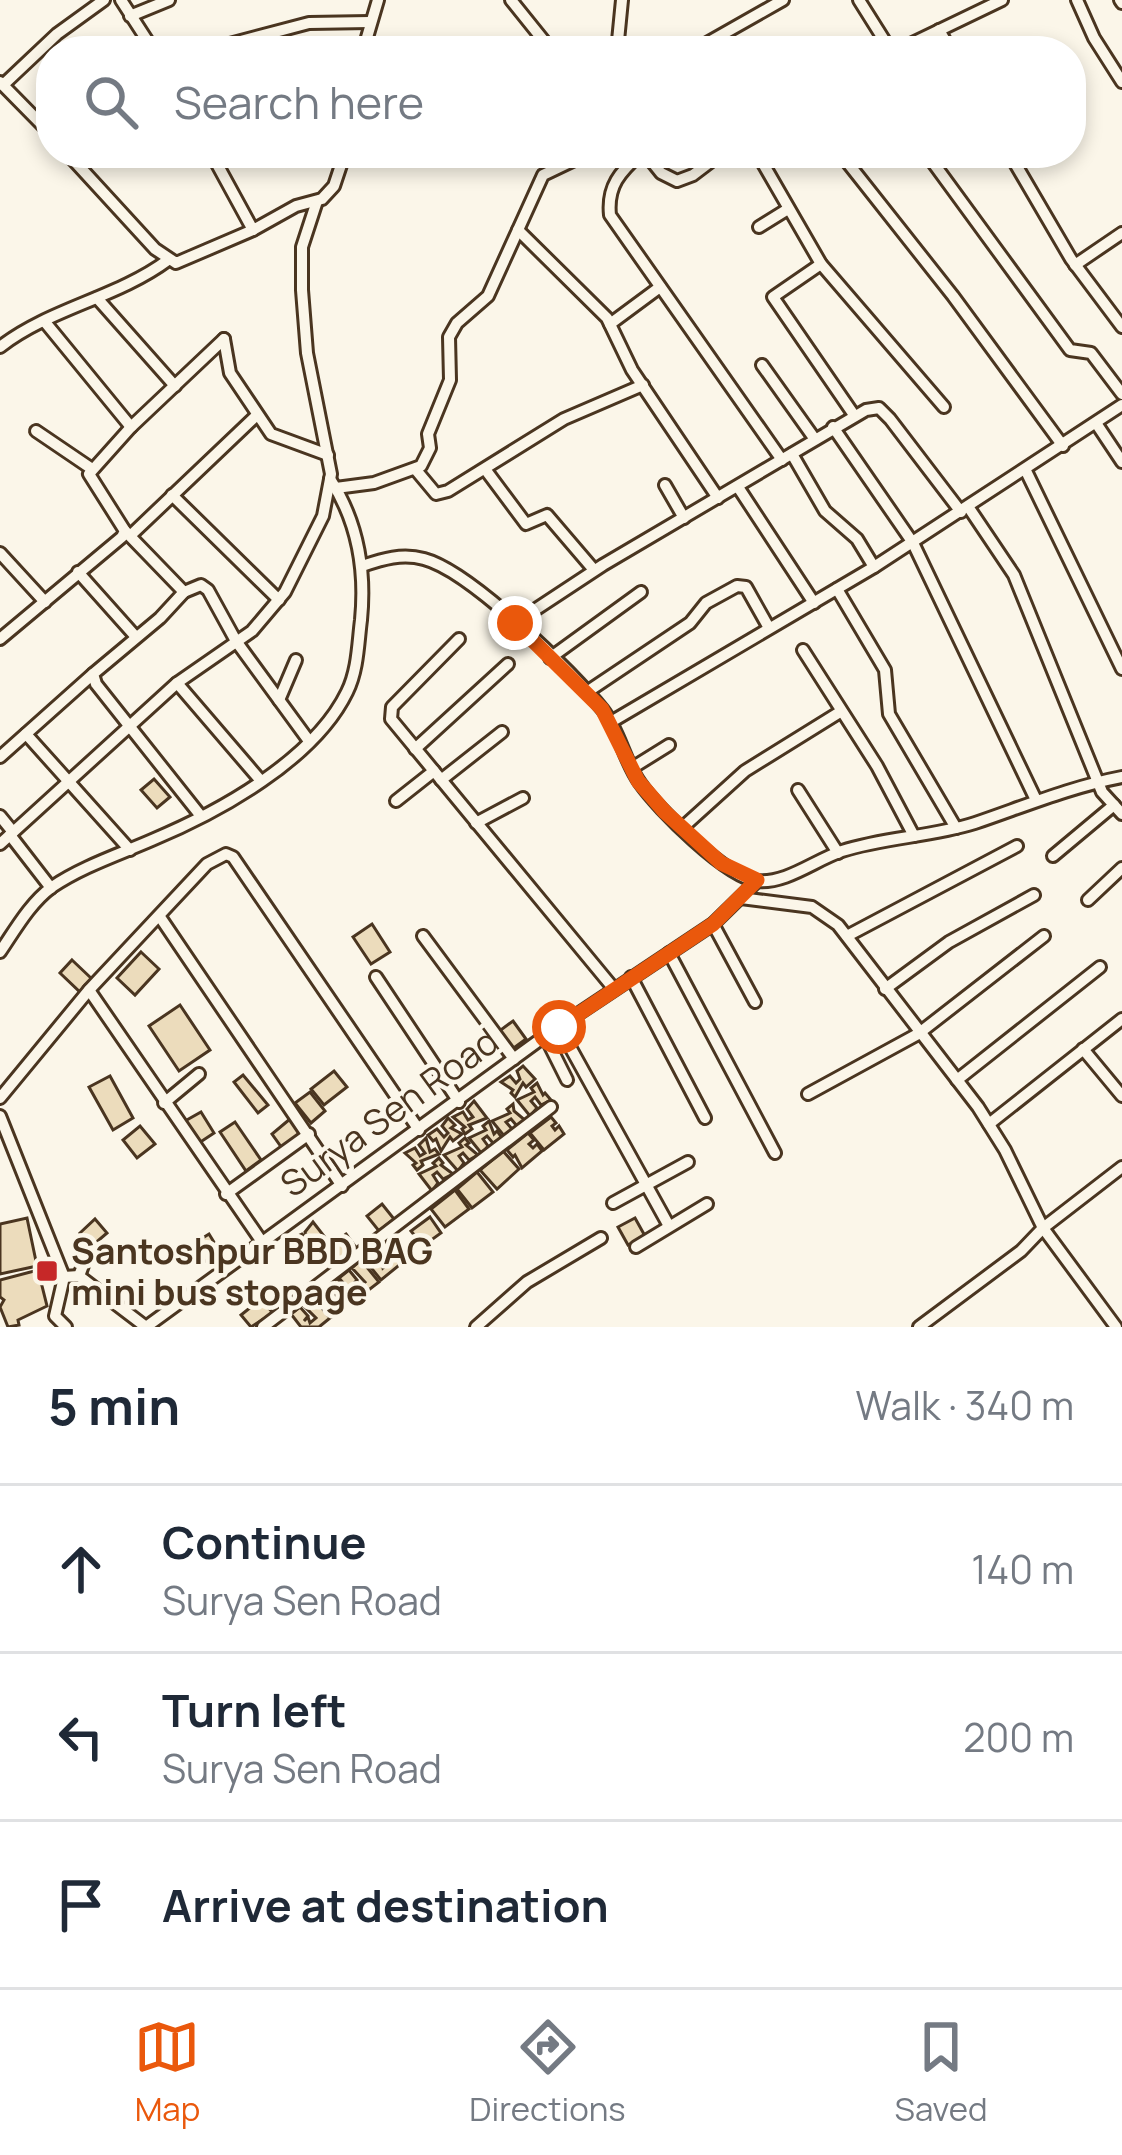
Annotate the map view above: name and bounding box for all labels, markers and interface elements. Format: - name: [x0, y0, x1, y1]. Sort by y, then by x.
- search box: [36, 36, 1086, 168]
- icon: search: [78, 69, 144, 135]
- text: Search here: [174, 71, 424, 133]
- route end: [488, 596, 542, 650]
- route start: [532, 1000, 586, 1054]
- street label: Surya Sen Road: [270, 1016, 508, 1208]
- place label: Santoshpur BBD BAG mini bus stopage: [71, 1226, 433, 1316]
- marker: Santoshpur BBD BAG mini bus stopage: [34, 1258, 60, 1284]
- text: 5 min: [48, 1371, 180, 1440]
- text: Walk · 340 m: [856, 1378, 1074, 1432]
- text: Continue: [162, 1511, 367, 1573]
- icon: ahead: [48, 1536, 114, 1602]
- text: 140 m: [971, 1542, 1074, 1596]
- text: Surya Sen Road: [162, 1573, 442, 1627]
- text: Turn left: [162, 1679, 347, 1741]
- icon: left: [48, 1704, 114, 1770]
- text: 200 m: [963, 1710, 1074, 1764]
- text: Surya Sen Road: [162, 1741, 442, 1795]
- icon: arrive: [48, 1872, 114, 1938]
- text: Arrive at destination: [162, 1874, 609, 1936]
- tab: Map: [134, 2014, 200, 2131]
- tab: Directions: [469, 2014, 626, 2131]
- tab: Saved: [895, 2014, 988, 2131]

